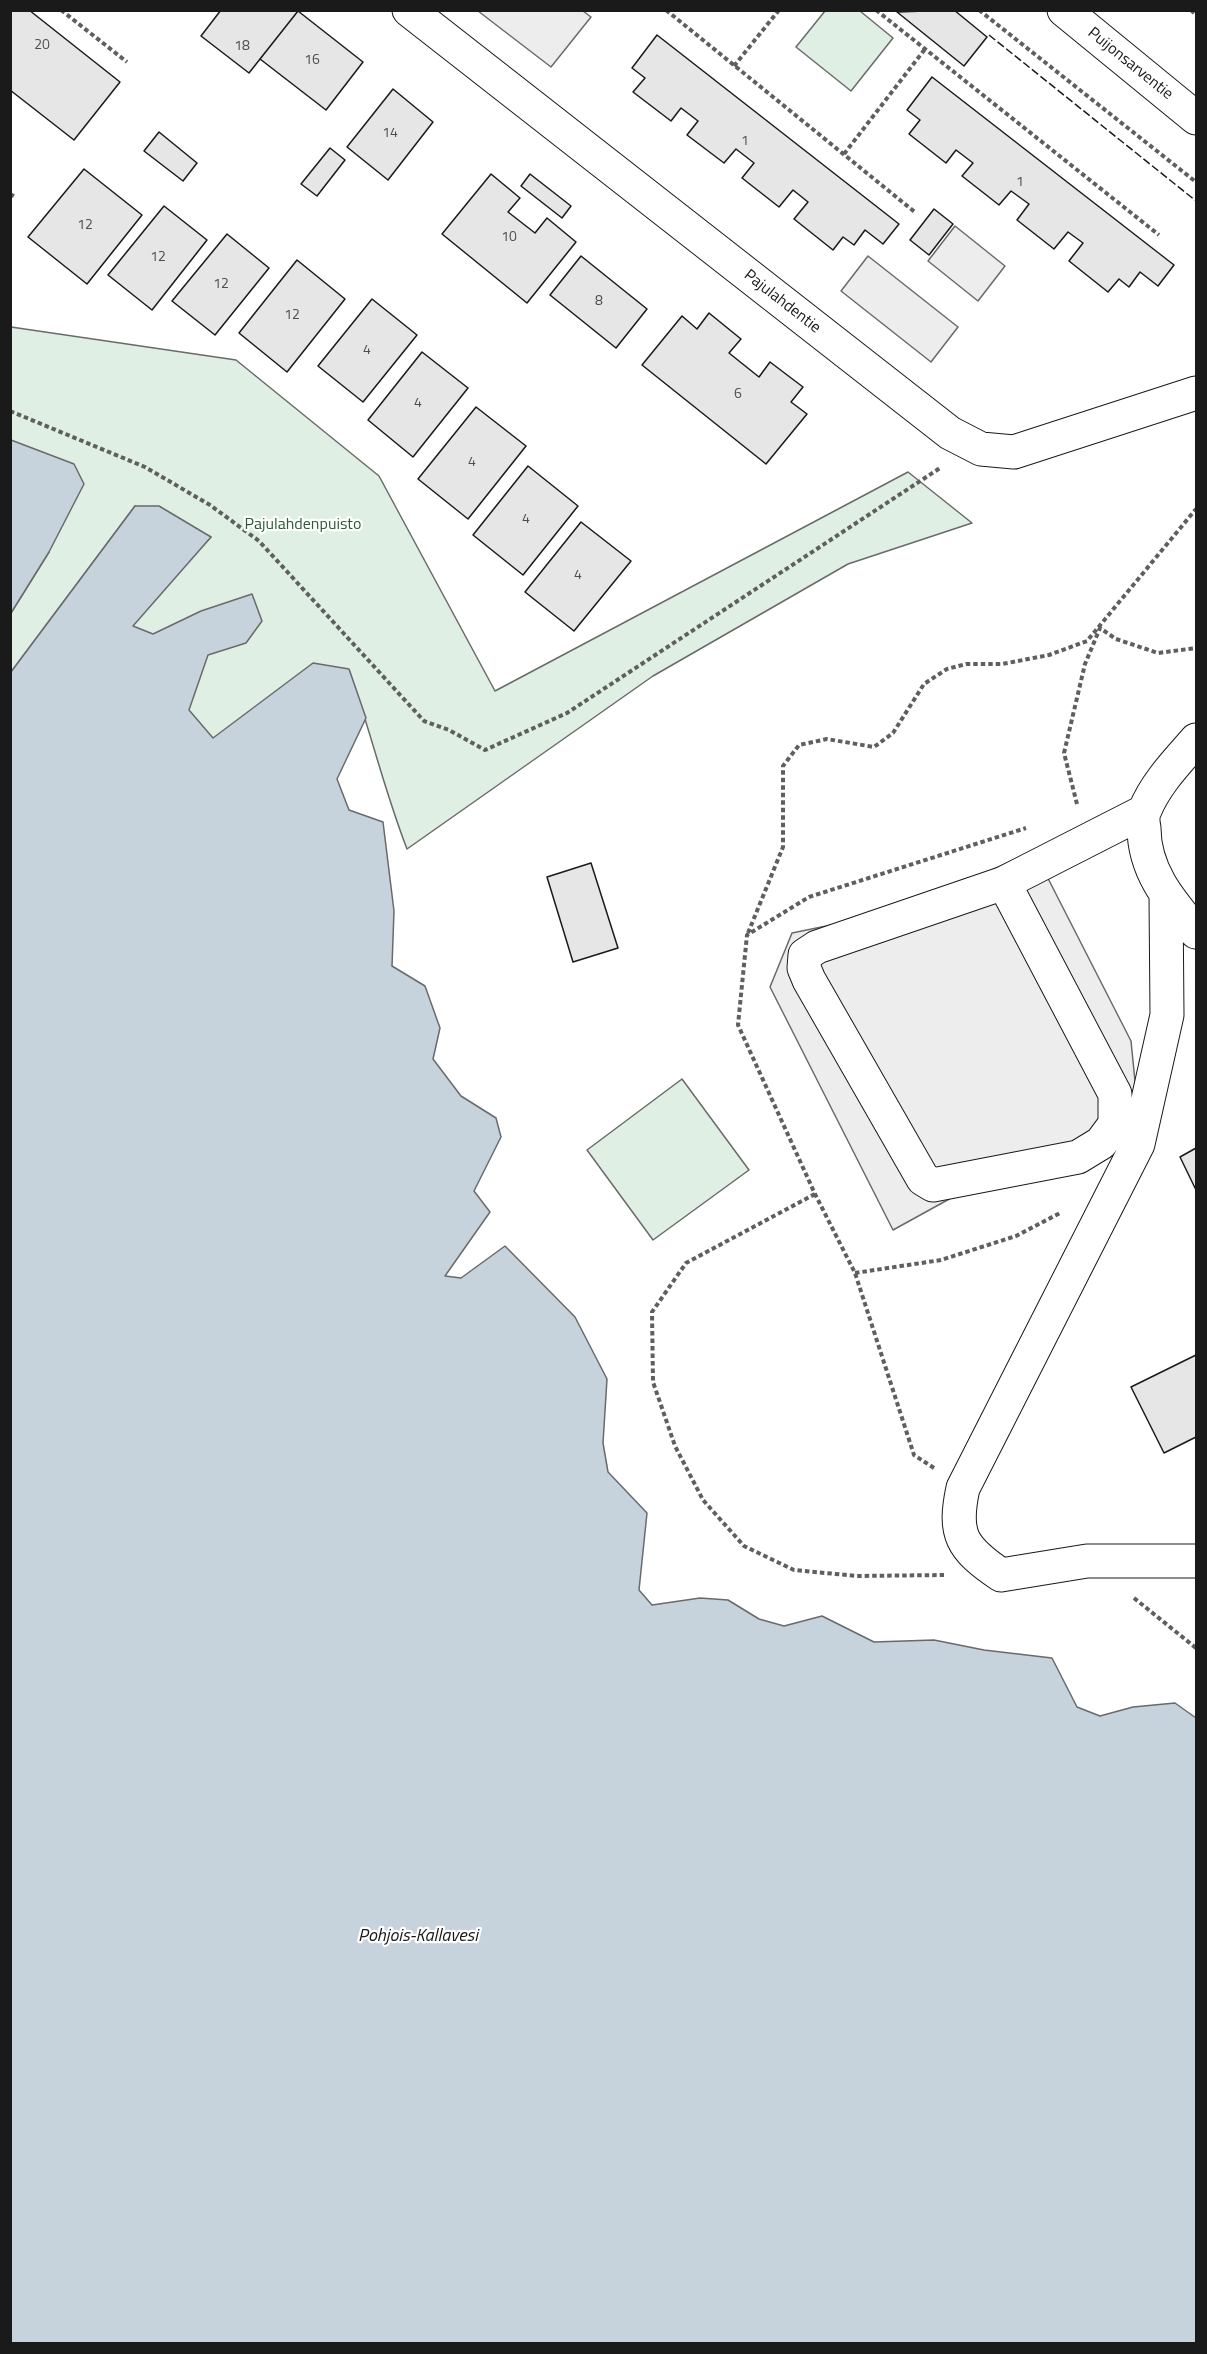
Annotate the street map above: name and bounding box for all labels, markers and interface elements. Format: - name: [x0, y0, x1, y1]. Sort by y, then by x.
- street label: Puijonsarventie: [1083, 24, 1177, 104]
- house number: 20: [34, 38, 50, 54]
- house number: 18: [234, 39, 250, 55]
- house number: 16: [304, 53, 320, 69]
- house number: 14: [382, 126, 398, 142]
- house number: 1: [741, 134, 749, 150]
- house number: 1: [1016, 175, 1024, 191]
- house number: 12: [77, 218, 93, 234]
- house number: 10: [501, 230, 517, 246]
- house number: 12: [150, 250, 166, 266]
- street label: Pajulahdentie: [740, 266, 824, 338]
- house number: 12: [213, 277, 229, 293]
- house number: 8: [595, 294, 603, 310]
- house number: 12: [284, 308, 300, 324]
- house number: 4: [363, 343, 371, 359]
- house number: 6: [734, 387, 742, 403]
- house number: 4: [414, 396, 422, 412]
- house number: 4: [468, 455, 476, 471]
- house number: 4: [522, 512, 530, 528]
- park label: Pajulahdenpuisto: [245, 515, 361, 535]
- house number: 4: [574, 568, 582, 584]
- water label: Pohjois-Kallavesi: [358, 1926, 478, 1948]

